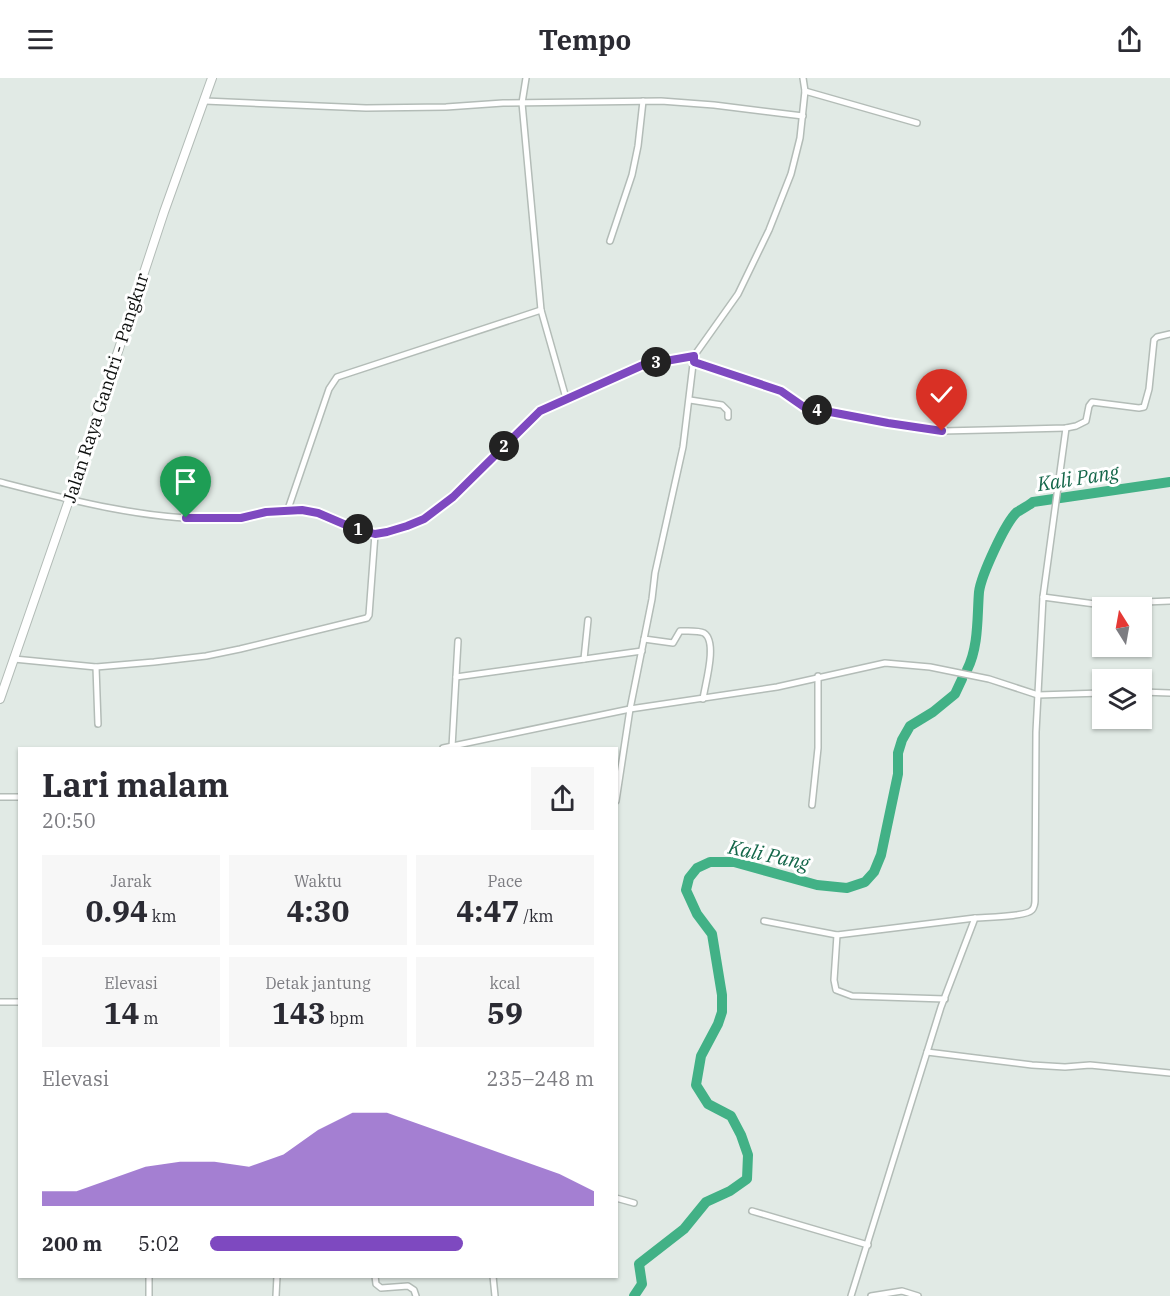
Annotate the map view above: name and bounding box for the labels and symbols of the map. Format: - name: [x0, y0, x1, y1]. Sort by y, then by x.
- street label: Jalan Raya Gandri - Pangkur: [57, 270, 154, 506]
- pin: 3: [641, 347, 671, 377]
- pin: [916, 369, 967, 431]
- pin: 4: [802, 395, 832, 425]
- pin: 2: [489, 431, 519, 461]
- pin: [160, 456, 211, 518]
- water label: Kali Pang: [1034, 458, 1121, 497]
- pin: 1: [343, 514, 373, 544]
- north arrow: [1092, 597, 1152, 657]
- water label: Kali Pang: [725, 833, 813, 876]

